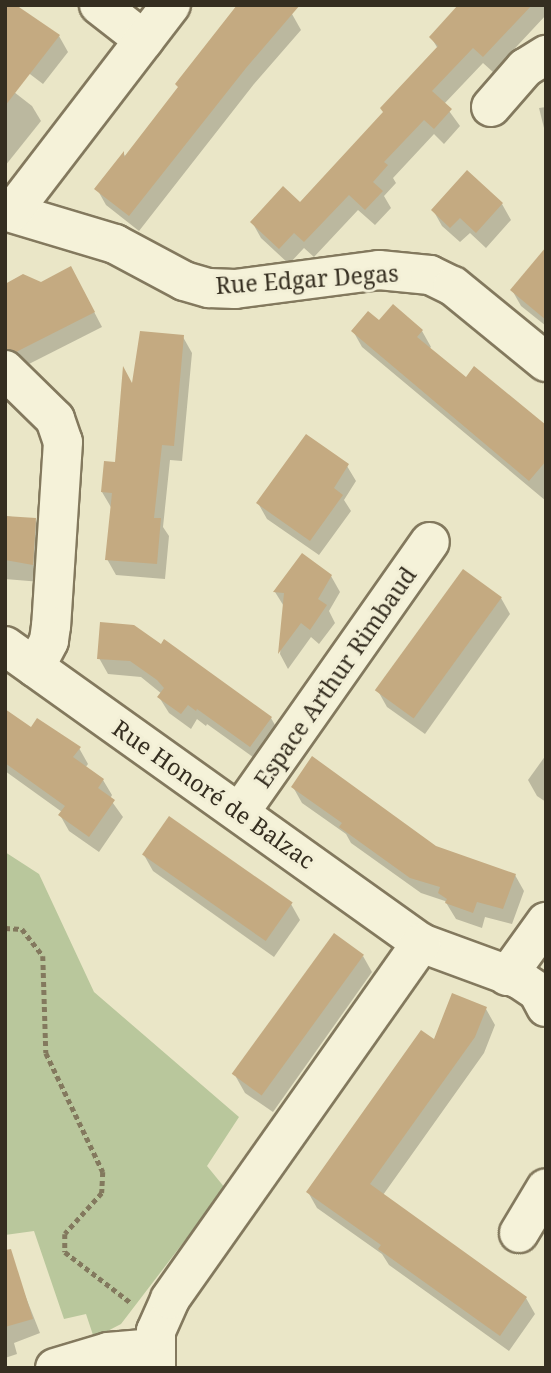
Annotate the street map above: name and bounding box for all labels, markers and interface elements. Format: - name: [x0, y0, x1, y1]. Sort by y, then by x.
- street label: Rue Edgar Degas: [215, 259, 399, 299]
- street label: Espace Arthur Rimbaud: [248, 562, 422, 792]
- street label: Rue Honoré de Balzac: [108, 714, 320, 874]

